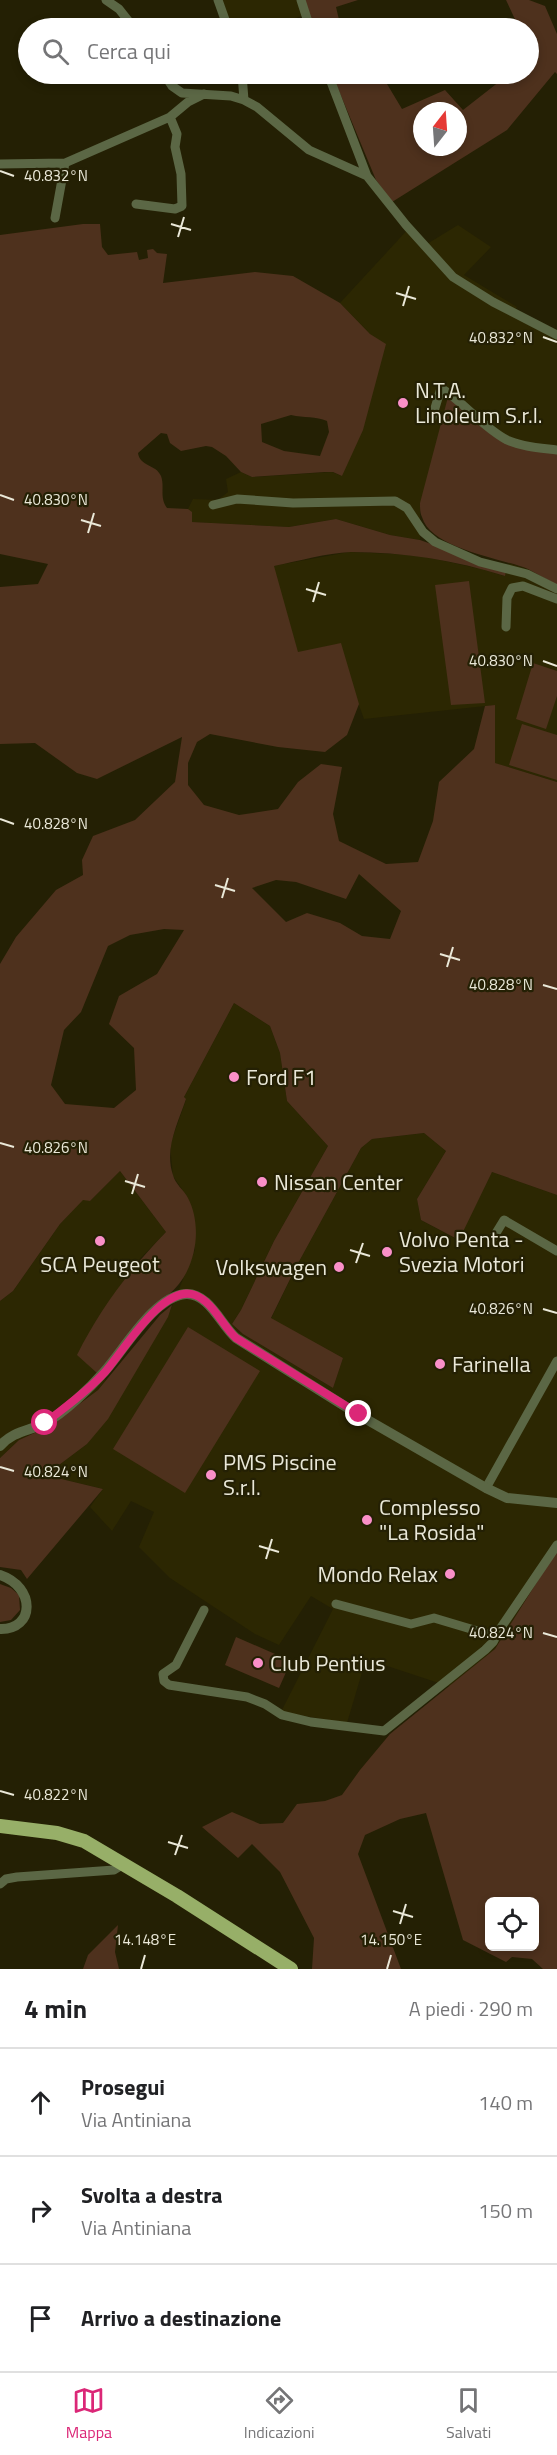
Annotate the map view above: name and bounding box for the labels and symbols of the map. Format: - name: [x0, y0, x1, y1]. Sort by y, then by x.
- north arrow: [413, 102, 467, 156]
- text: 40.832°N: [24, 164, 88, 187]
- text: 40.832°N: [469, 326, 533, 349]
- place label: N.T.A. Linoleum S.r.l.: [415, 373, 543, 432]
- marker: N.T.A. Linoleum S.r.l.: [396, 396, 410, 410]
- text: 40.830°N: [24, 488, 88, 511]
- text: 40.830°N: [469, 649, 533, 672]
- text: 40.828°N: [24, 812, 88, 835]
- text: 40.828°N: [469, 973, 533, 996]
- place label: Ford F1: [246, 1060, 317, 1094]
- marker: Ford F1: [227, 1070, 241, 1084]
- text: 40.826°N: [24, 1136, 88, 1159]
- place label: Nissan Center: [274, 1165, 403, 1199]
- marker: Nissan Center: [255, 1175, 269, 1189]
- place label: Volvo Penta - Svezia Motori: [399, 1222, 525, 1281]
- marker: SCA Peugeot: [93, 1234, 107, 1248]
- marker: Volvo Penta - Svezia Motori: [380, 1245, 394, 1259]
- place label: SCA Peugeot: [40, 1247, 160, 1281]
- place label: Volkswagen: [216, 1250, 327, 1284]
- marker: Volkswagen: [332, 1260, 346, 1274]
- text: 40.826°N: [469, 1297, 533, 1320]
- place label: Farinella: [452, 1347, 530, 1381]
- marker: Farinella: [433, 1357, 447, 1371]
- route end: [345, 1400, 371, 1426]
- route start: [31, 1409, 57, 1435]
- place label: PMS Piscine S.r.l.: [223, 1445, 337, 1504]
- text: 40.824°N: [24, 1460, 88, 1483]
- marker: PMS Piscine S.r.l.: [204, 1468, 218, 1482]
- place label: Complesso "La Rosida": [379, 1490, 484, 1549]
- marker: Complesso "La Rosida": [360, 1513, 374, 1527]
- place label: Mondo Relax: [318, 1557, 438, 1591]
- marker: Mondo Relax: [443, 1567, 457, 1581]
- text: 40.824°N: [469, 1621, 533, 1644]
- place label: Club Pentius: [270, 1646, 385, 1680]
- marker: Club Pentius: [251, 1656, 265, 1670]
- text: 40.822°N: [24, 1783, 88, 1806]
- text: 14.148°E: [114, 1928, 176, 1951]
- text: 14.150°E: [360, 1928, 422, 1951]

